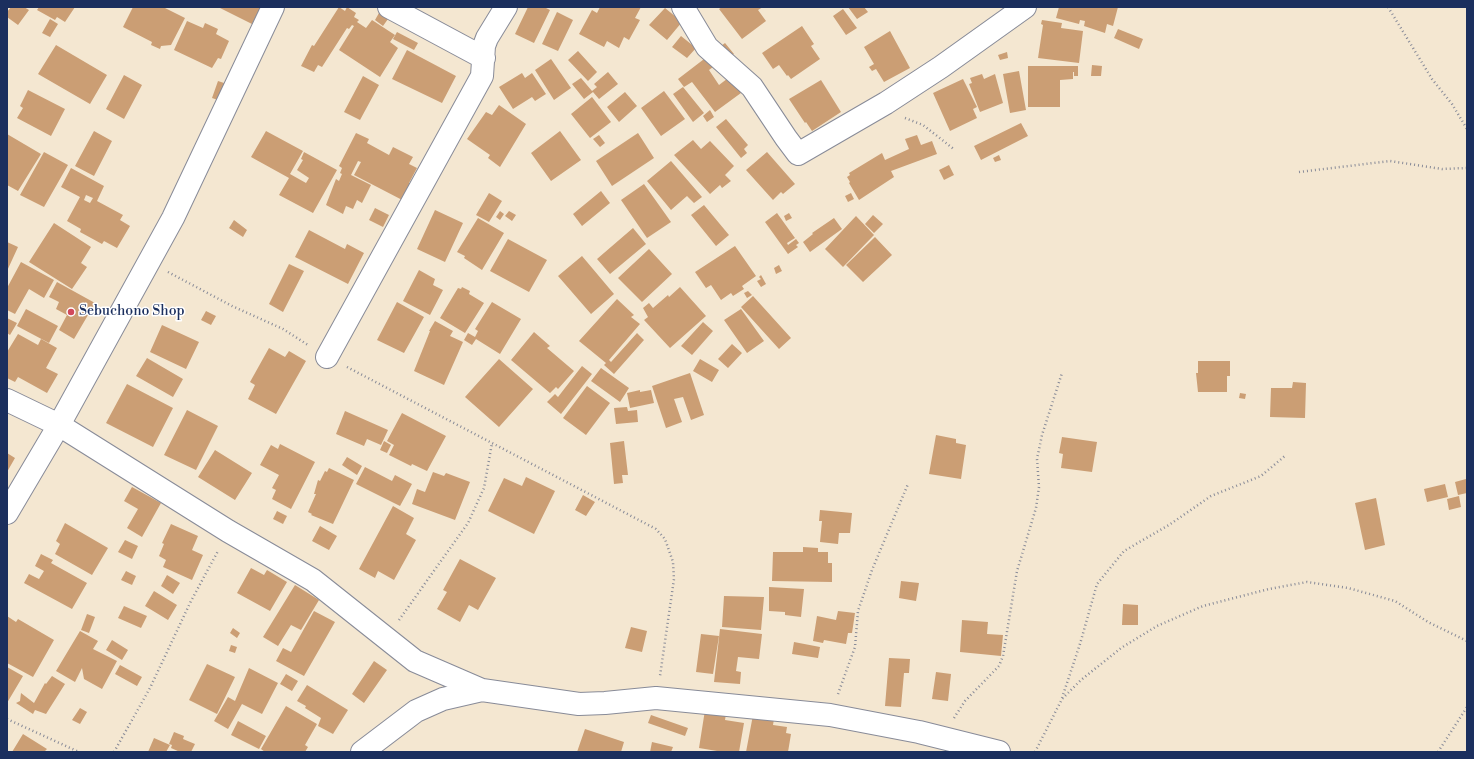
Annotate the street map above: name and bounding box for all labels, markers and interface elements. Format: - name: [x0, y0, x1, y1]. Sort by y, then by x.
- place label: Sebuchono Shop: [79, 304, 185, 320]
- marker: Sebuchono Shop: [66, 307, 76, 317]

